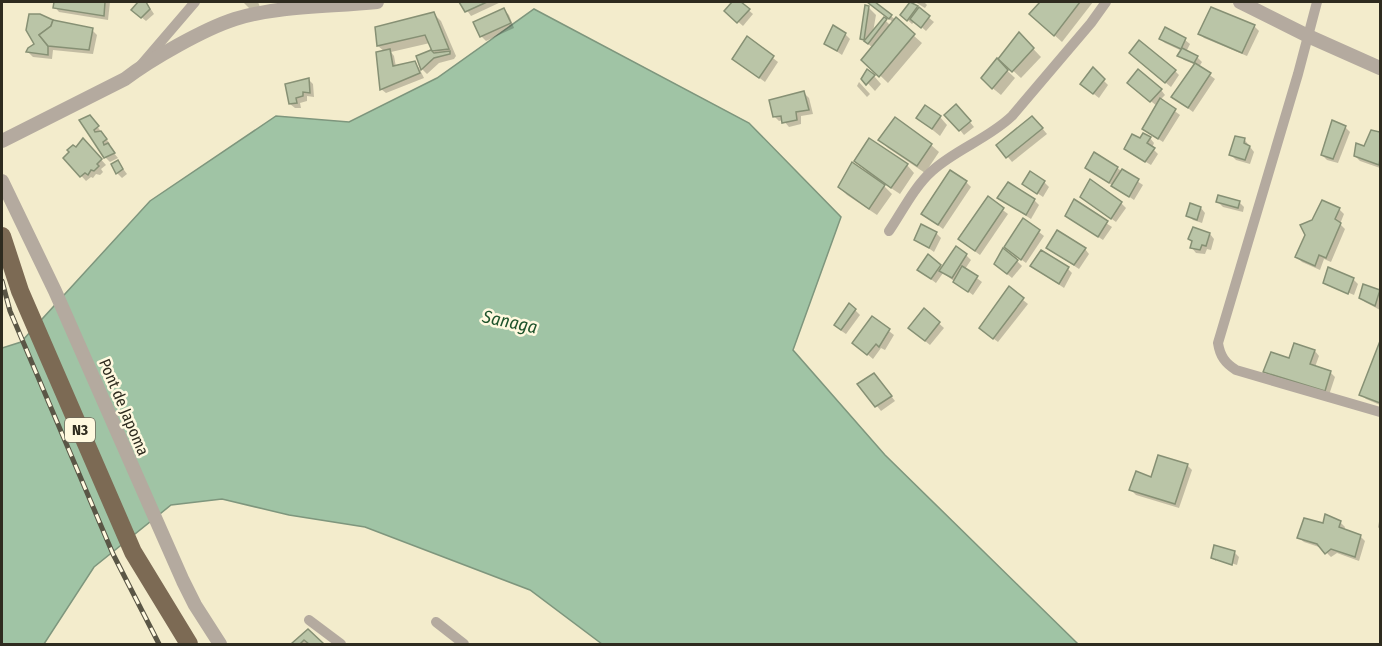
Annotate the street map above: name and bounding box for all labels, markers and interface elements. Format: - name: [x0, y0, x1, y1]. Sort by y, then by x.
- water label: Sanaga: [480, 305, 539, 339]
- street label: Pont de Japoma: [95, 356, 153, 458]
- road number: N3: [65, 418, 95, 442]

